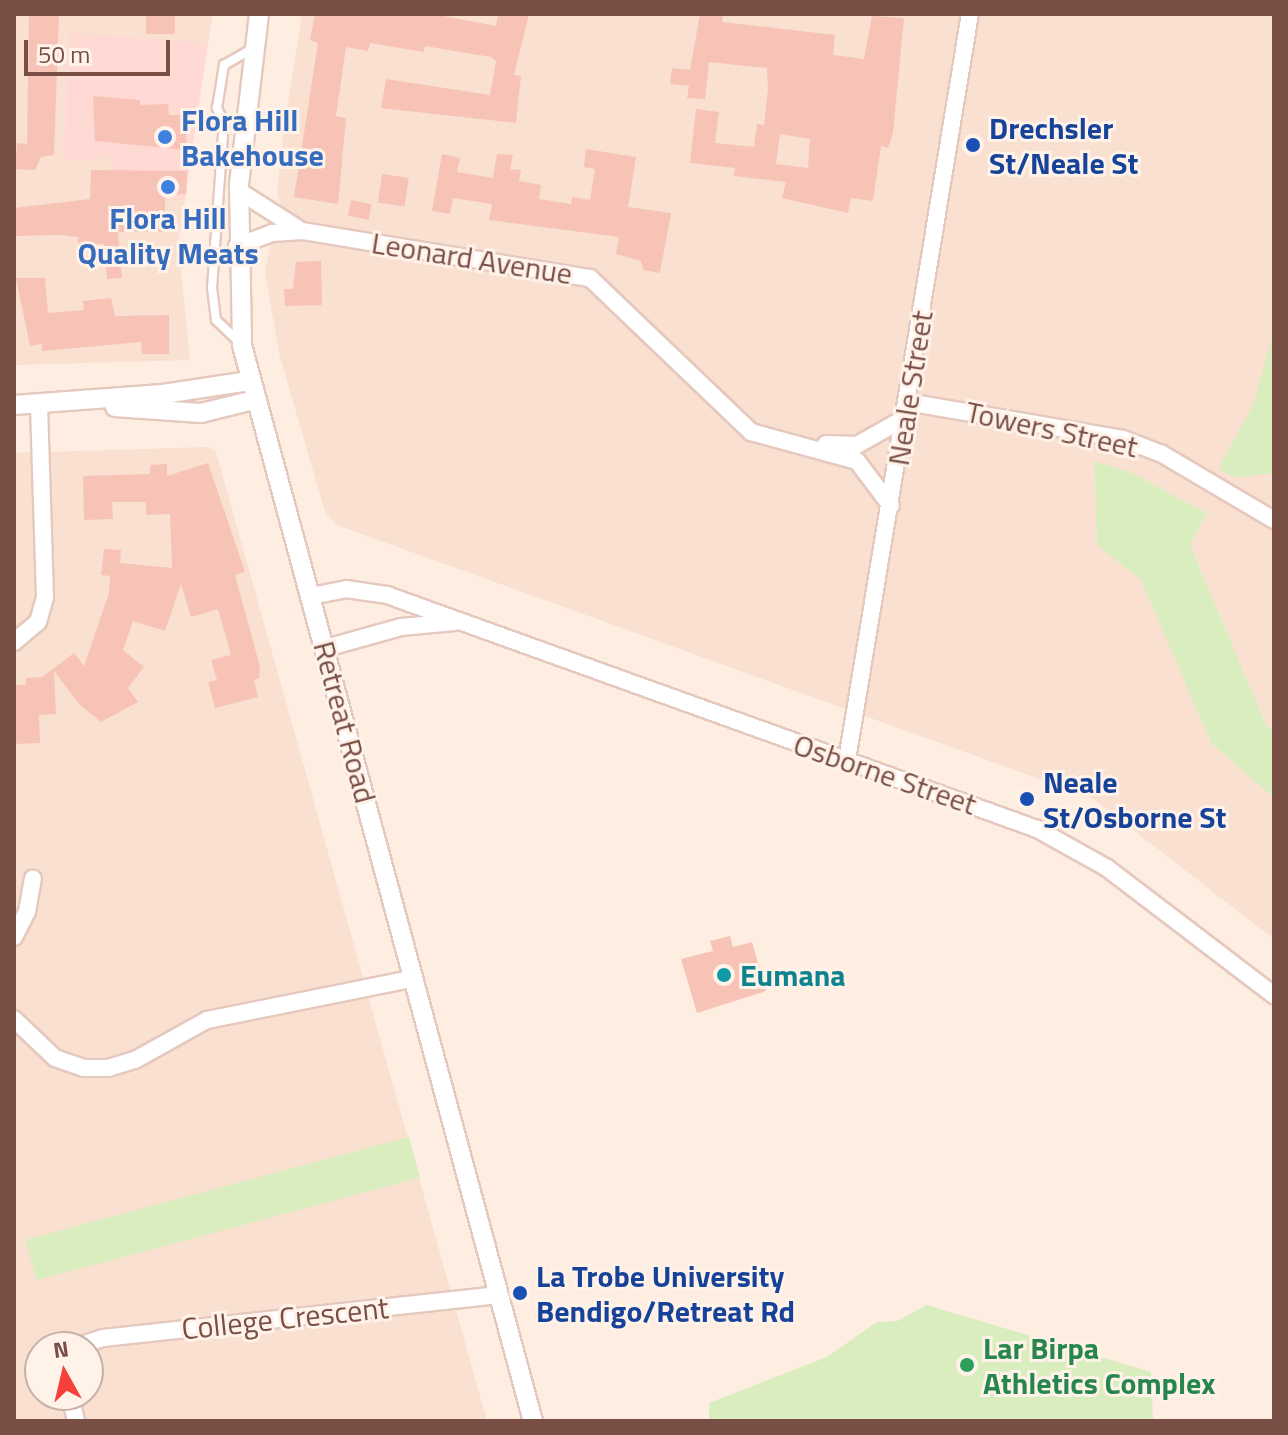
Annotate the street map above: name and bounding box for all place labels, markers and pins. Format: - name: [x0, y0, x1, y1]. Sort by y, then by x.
- place label: Flora Hill Bakehouse: [181, 102, 324, 172]
- place label: Drechsler St/Neale St: [989, 110, 1138, 180]
- marker: Flora Hill Bakehouse: [156, 128, 174, 146]
- marker: Drechsler St/Neale St: [964, 136, 982, 154]
- marker: Flora Hill Quality Meats: [159, 178, 177, 196]
- place label: Flora Hill Quality Meats: [77, 200, 259, 270]
- place label: Neale St/Osborne St: [1043, 764, 1226, 834]
- marker: Neale St/Osborne St: [1018, 790, 1036, 808]
- place label: Eumana: [740, 957, 846, 993]
- marker: Eumana: [715, 966, 733, 984]
- place label: La Trobe University Bendigo/Retreat Rd: [536, 1258, 795, 1328]
- marker: La Trobe University Bendigo/Retreat Rd: [511, 1284, 529, 1302]
- place label: Lar Birpa Athletics Complex: [983, 1330, 1216, 1400]
- marker: Lar Birpa Athletics Complex: [958, 1356, 976, 1374]

